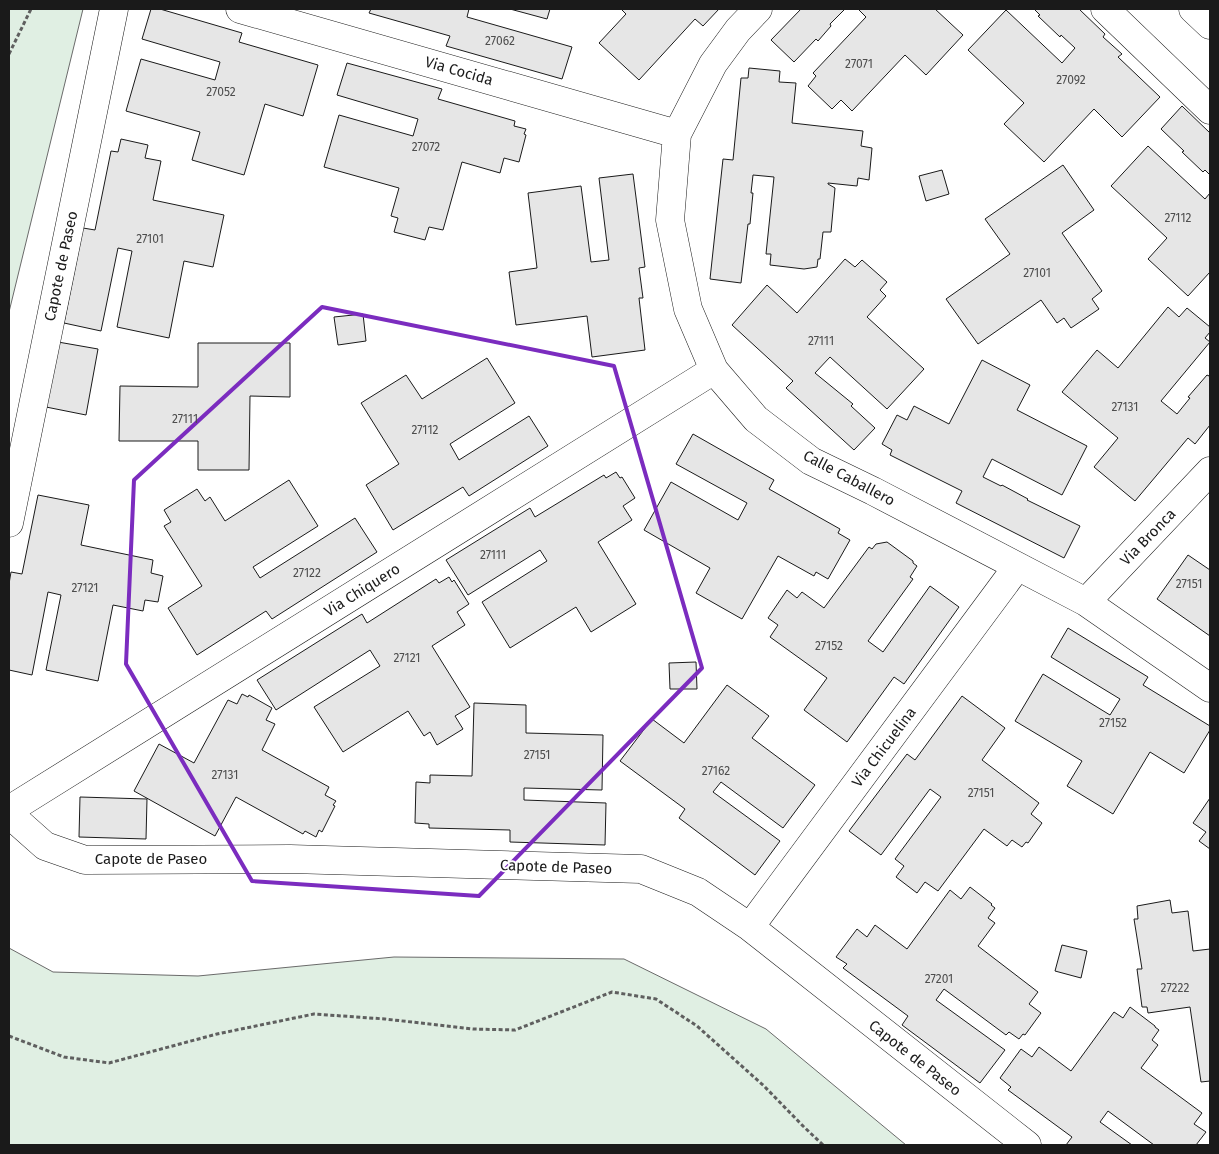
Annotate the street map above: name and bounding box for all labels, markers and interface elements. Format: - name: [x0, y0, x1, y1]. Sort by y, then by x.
- house number: 27062: [485, 34, 515, 48]
- street label: Via Cocida: [423, 53, 495, 89]
- house number: 27071: [845, 57, 873, 71]
- house number: 27092: [1056, 73, 1086, 87]
- house number: 27052: [206, 85, 236, 99]
- house number: 27072: [412, 140, 440, 154]
- street label: Capote de Paseo: [41, 209, 81, 323]
- house number: 27112: [1164, 211, 1192, 225]
- house number: 27101: [136, 232, 164, 246]
- house number: 27101: [1023, 266, 1051, 280]
- house number: 27111: [808, 334, 834, 348]
- house number: 27131: [1111, 400, 1139, 414]
- house number: 27111: [172, 412, 198, 426]
- house number: 27112: [411, 423, 439, 437]
- street label: Calle Caballero: [800, 446, 898, 510]
- street label: Via Bronca: [1117, 505, 1179, 569]
- house number: 27111: [480, 548, 506, 562]
- street label: Via Chiquero: [321, 560, 403, 620]
- house number: 27122: [293, 566, 321, 580]
- house number: 27151: [1176, 577, 1202, 591]
- house number: 27121: [72, 581, 98, 595]
- house number: 27152: [815, 639, 843, 653]
- house number: 27121: [394, 651, 420, 665]
- street label: Via Chicuelina: [848, 703, 920, 791]
- house number: 27152: [1099, 716, 1127, 730]
- house number: 27151: [524, 748, 550, 762]
- house number: 27162: [702, 764, 730, 778]
- house number: 27131: [211, 768, 239, 782]
- house number: 27151: [968, 786, 994, 800]
- street label: Capote de Paseo: [95, 850, 207, 868]
- street label: Capote de Paseo: [500, 856, 612, 878]
- house number: 27201: [925, 972, 953, 986]
- house number: 27222: [1161, 981, 1189, 995]
- street label: Capote de Paseo: [865, 1016, 965, 1100]

